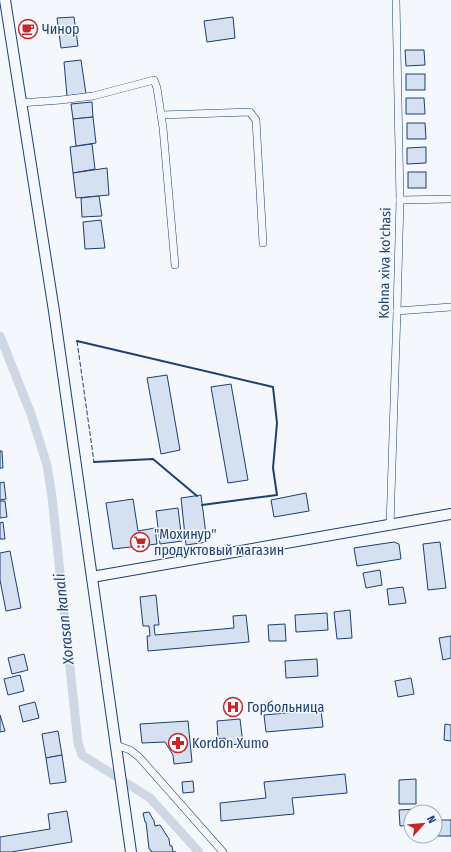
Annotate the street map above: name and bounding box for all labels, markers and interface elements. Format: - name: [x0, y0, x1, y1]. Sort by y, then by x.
- cafe icon: Чинор: [17, 18, 39, 40]
- place label: Чинор: [42, 21, 79, 38]
- street label: Kohna xiva ko'chasi: [376, 207, 394, 319]
- place label: "Мохинур" продуктовый магазин: [154, 526, 284, 559]
- supermarket icon: "Мохинур" продуктовый магазин: [129, 531, 151, 553]
- water label: Xorasan kanali: [50, 572, 78, 666]
- hospital icon: Горбольница: [222, 696, 244, 718]
- place label: Горбольница: [247, 699, 324, 716]
- pharmacy icon: Kordon Xumo: [167, 732, 189, 754]
- place label: Kordon Xumo: [192, 735, 269, 752]
- north arrow: [403, 804, 443, 844]
- text: N: [424, 814, 439, 826]

